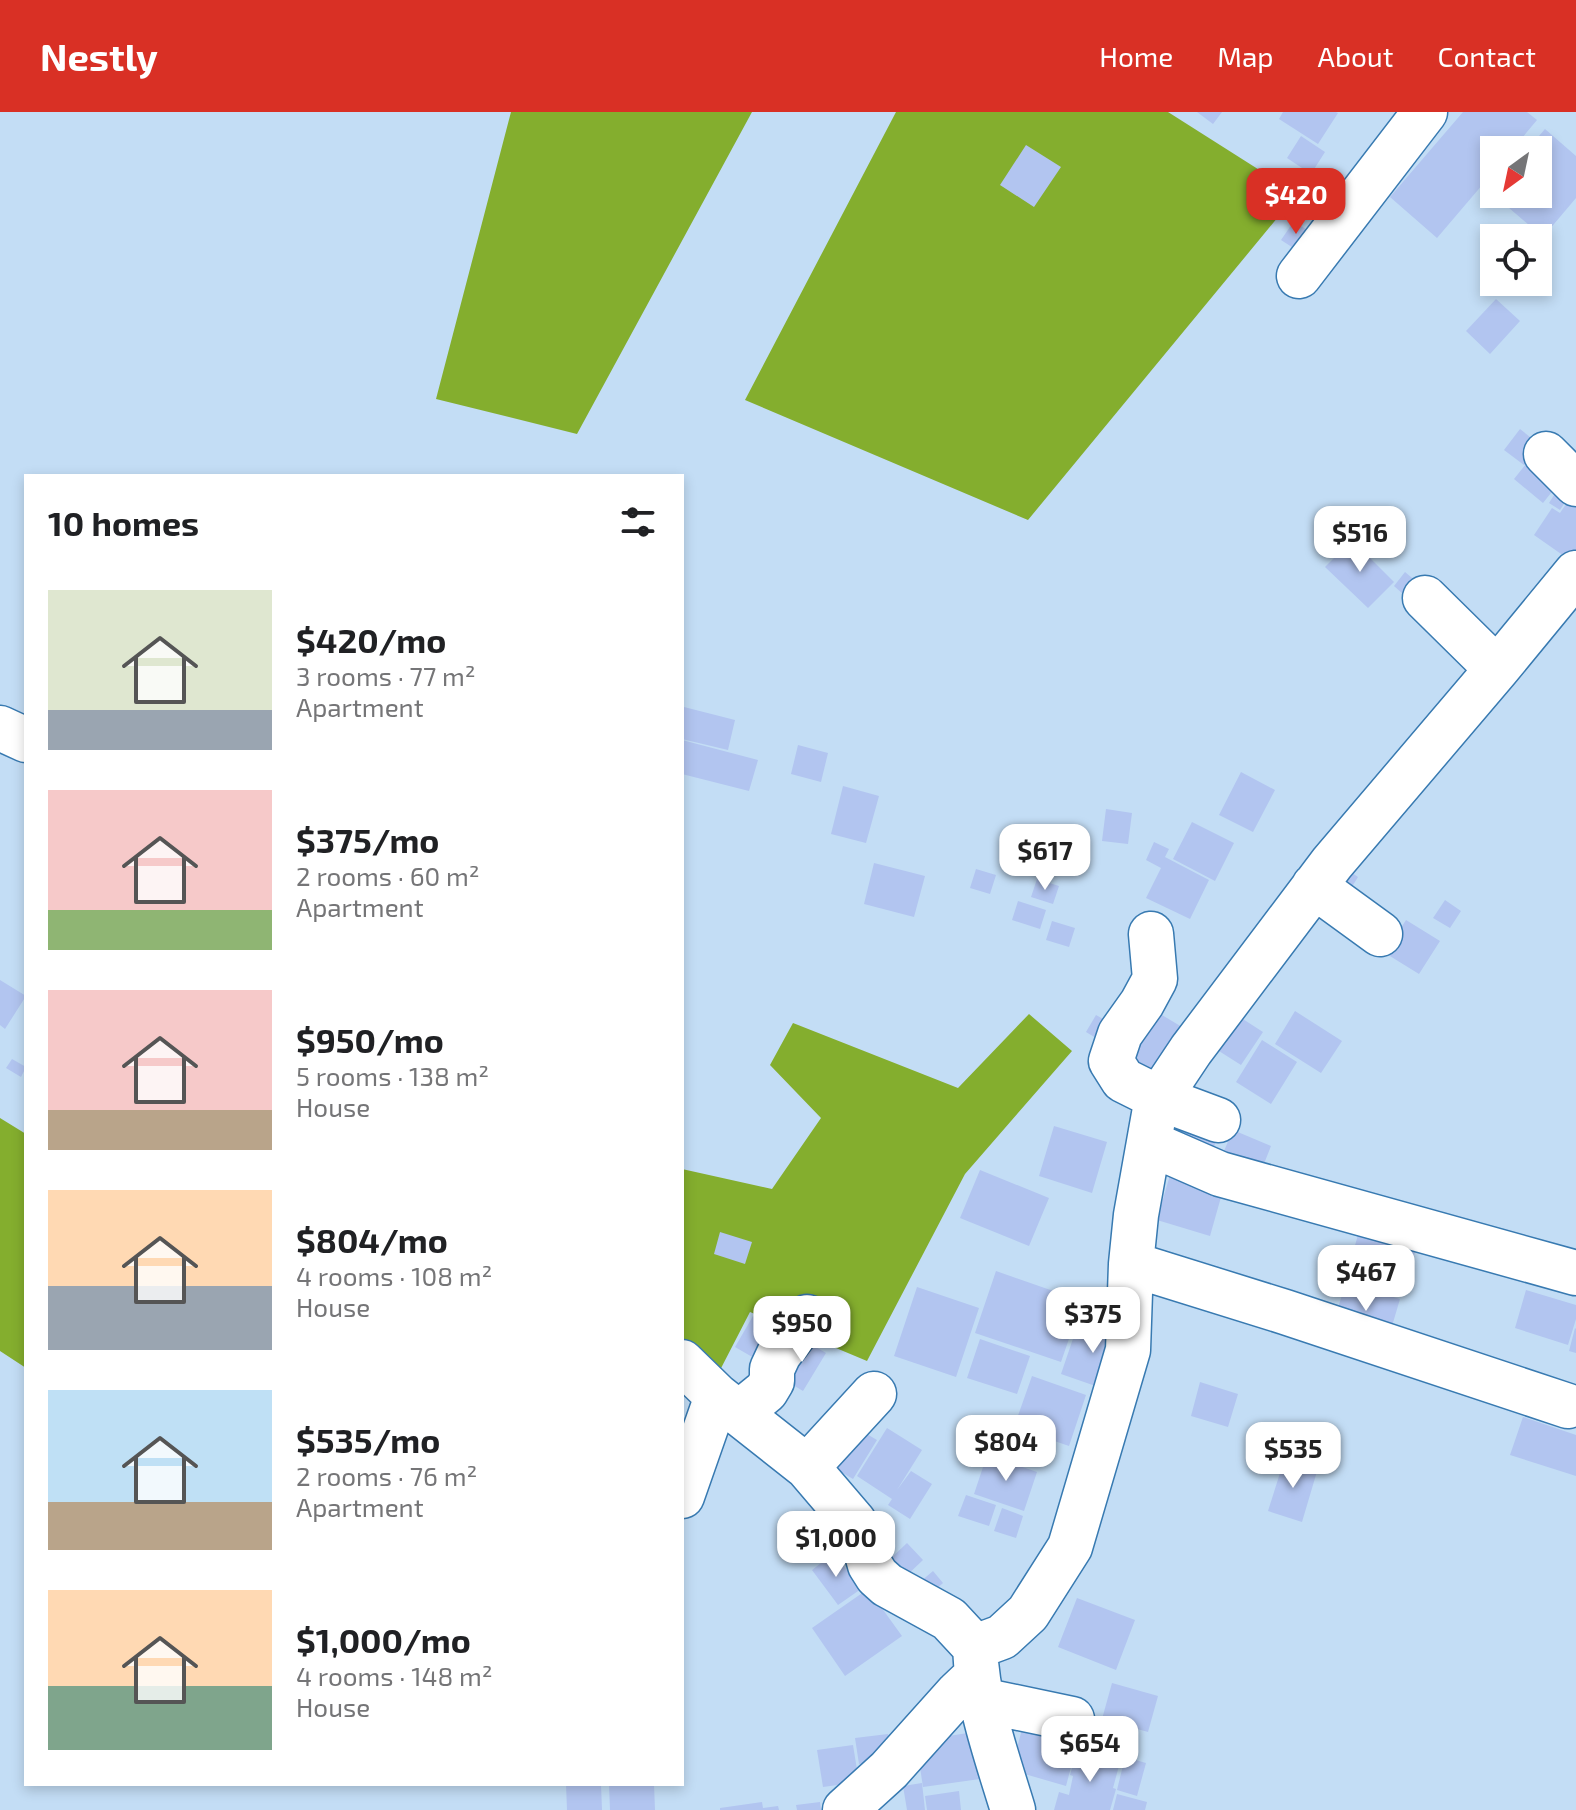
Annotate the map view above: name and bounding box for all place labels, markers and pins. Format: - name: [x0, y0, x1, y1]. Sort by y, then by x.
- pin: $420: [1249, 168, 1343, 236]
- pin: $516: [1313, 506, 1407, 574]
- pin: $617: [998, 824, 1092, 892]
- pin: $467: [1319, 1245, 1413, 1313]
- pin: $375: [1046, 1287, 1140, 1355]
- pin: $950: [755, 1296, 849, 1364]
- pin: $804: [959, 1415, 1053, 1483]
- pin: $535: [1246, 1422, 1340, 1490]
- pin: $1,000: [771, 1511, 901, 1579]
- pin: $654: [1043, 1716, 1137, 1784]

